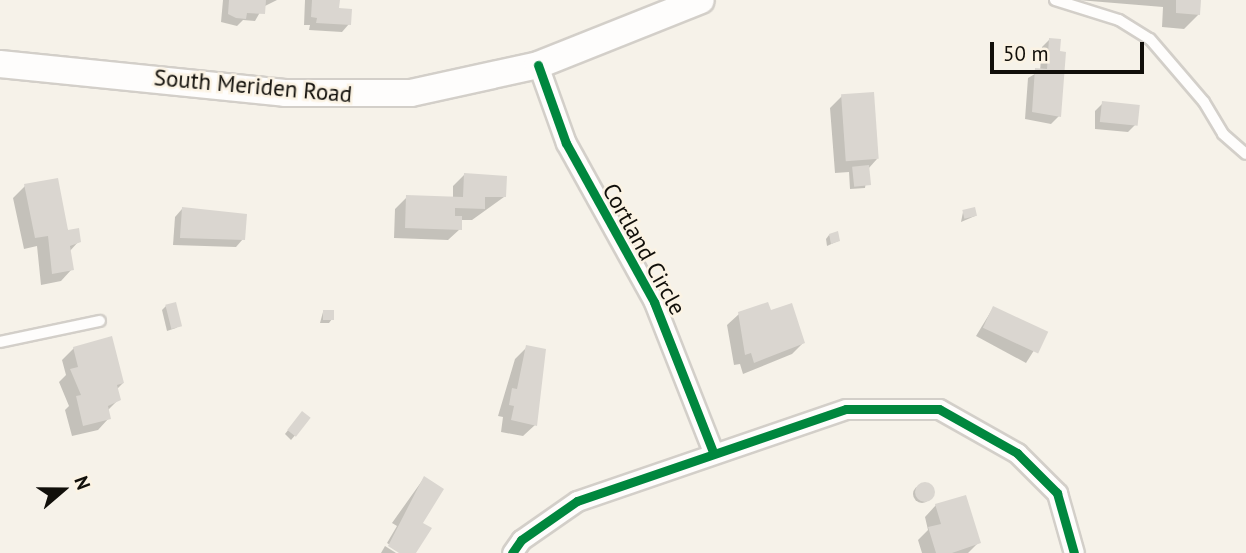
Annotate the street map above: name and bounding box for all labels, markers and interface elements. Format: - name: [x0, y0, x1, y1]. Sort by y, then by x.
- scale bar: [994, 28, 1148, 72]
- text: 50 m: [1003, 40, 1049, 67]
- street label: South Meriden Road: [153, 64, 353, 108]
- street label: Cortland Circle: [597, 178, 691, 320]
- north arrow: [28, 455, 98, 525]
- text: N: [69, 473, 96, 493]

